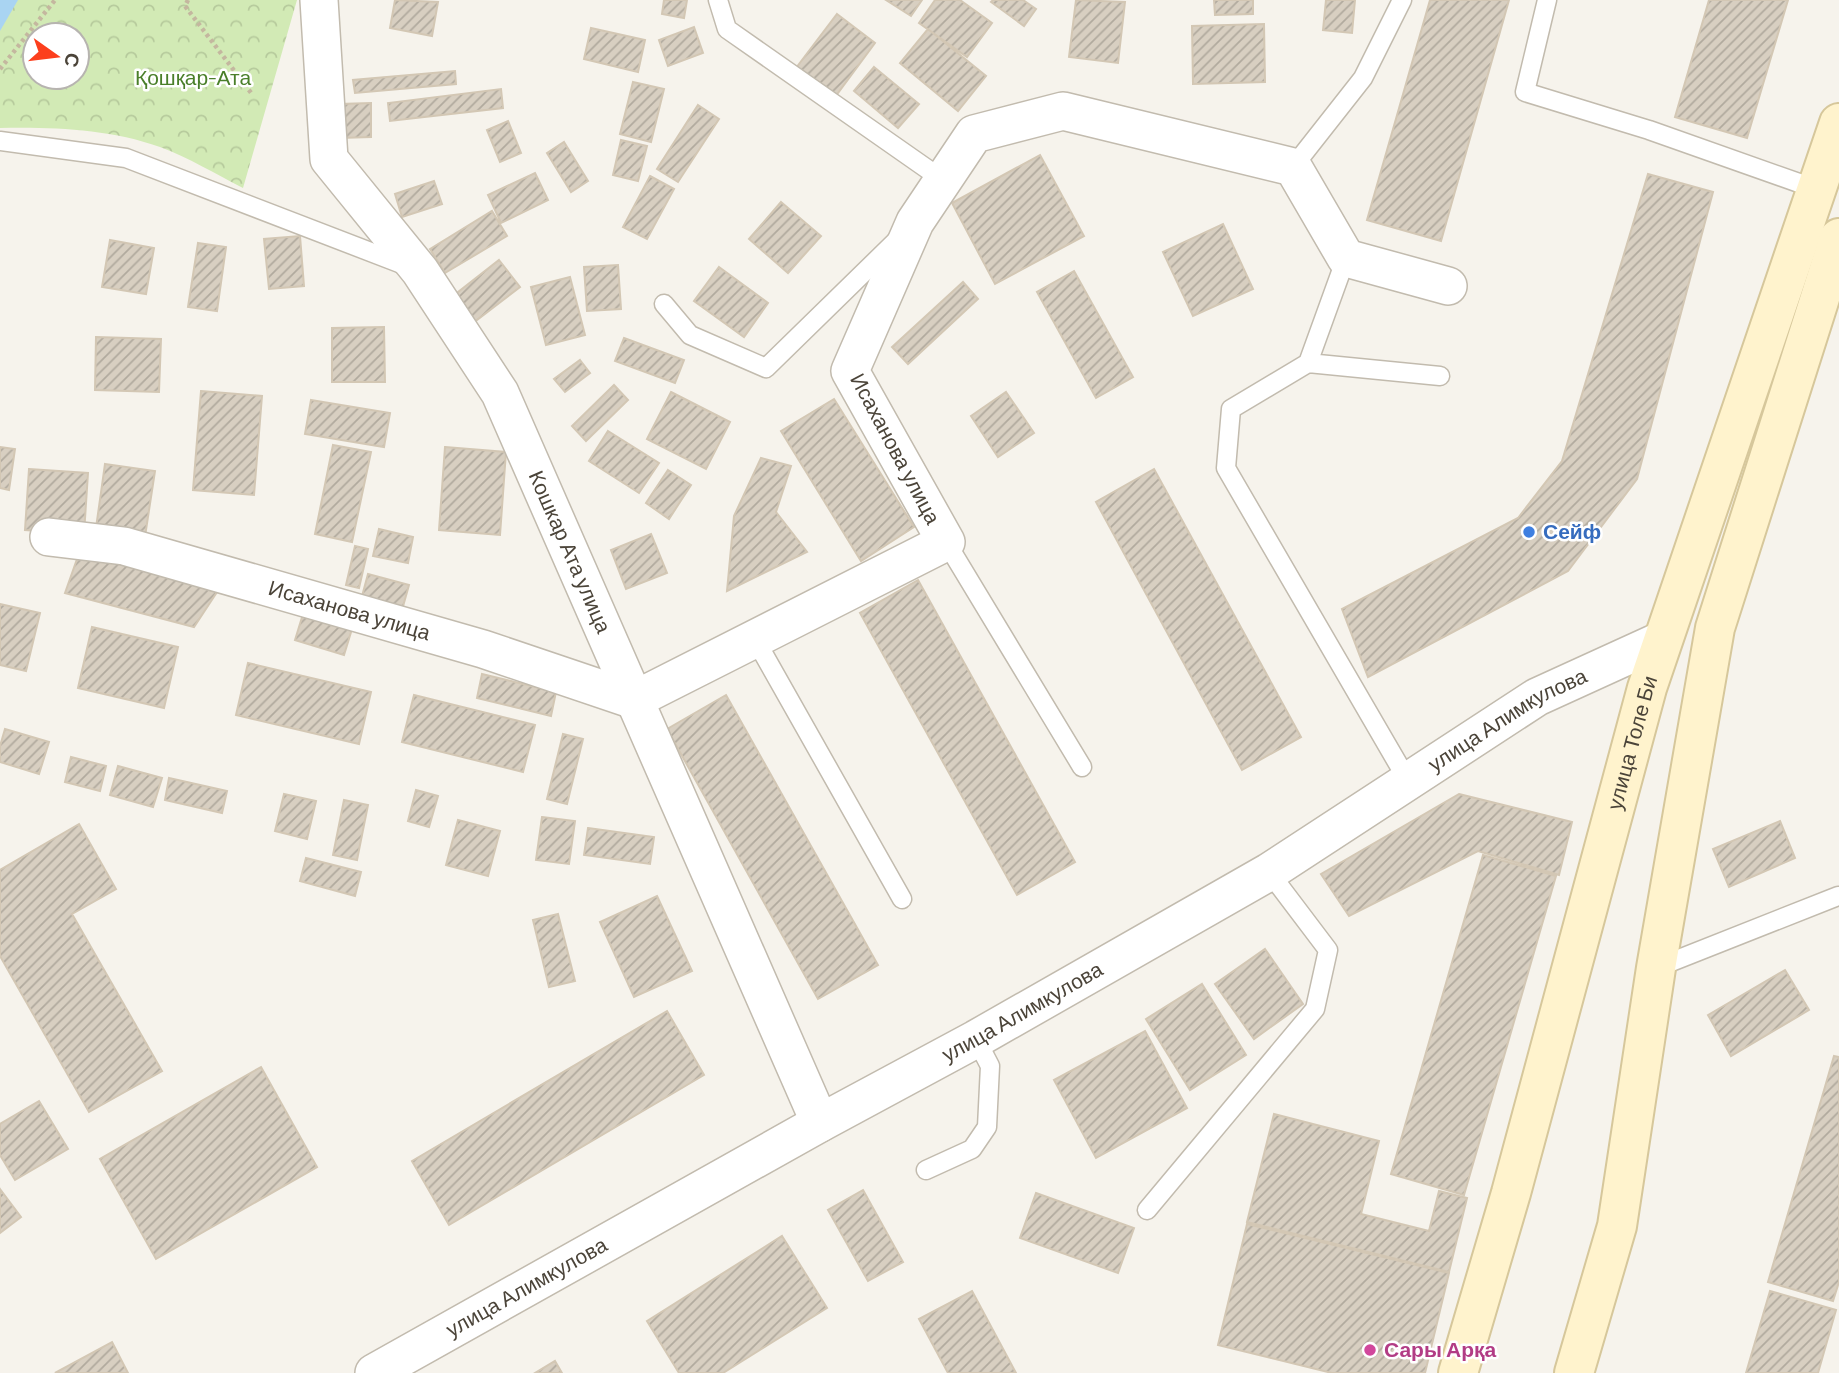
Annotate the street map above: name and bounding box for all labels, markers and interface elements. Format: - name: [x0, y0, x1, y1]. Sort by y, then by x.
- north arrow: [21, 21, 91, 91]
- text: С: [60, 51, 86, 70]
- park label: Қошқар-Ата: [135, 64, 251, 89]
- street label: Исаханова улица: [846, 369, 947, 528]
- street label: Кошкар Ата улица: [525, 466, 618, 637]
- place label: Сейф: [1543, 518, 1601, 543]
- marker: Сейф: [1521, 524, 1537, 540]
- street label: Исаханова улица: [266, 574, 434, 644]
- street label: улица Алимкулова: [1423, 662, 1591, 776]
- street label: улица Толе Би: [1601, 672, 1661, 812]
- street label: улица Алимкулова: [937, 955, 1107, 1066]
- street label: улица Алимкулова: [441, 1231, 611, 1341]
- place label: Сары Арқа: [1384, 1336, 1497, 1361]
- marker: Сары Арқа: [1362, 1342, 1378, 1358]

